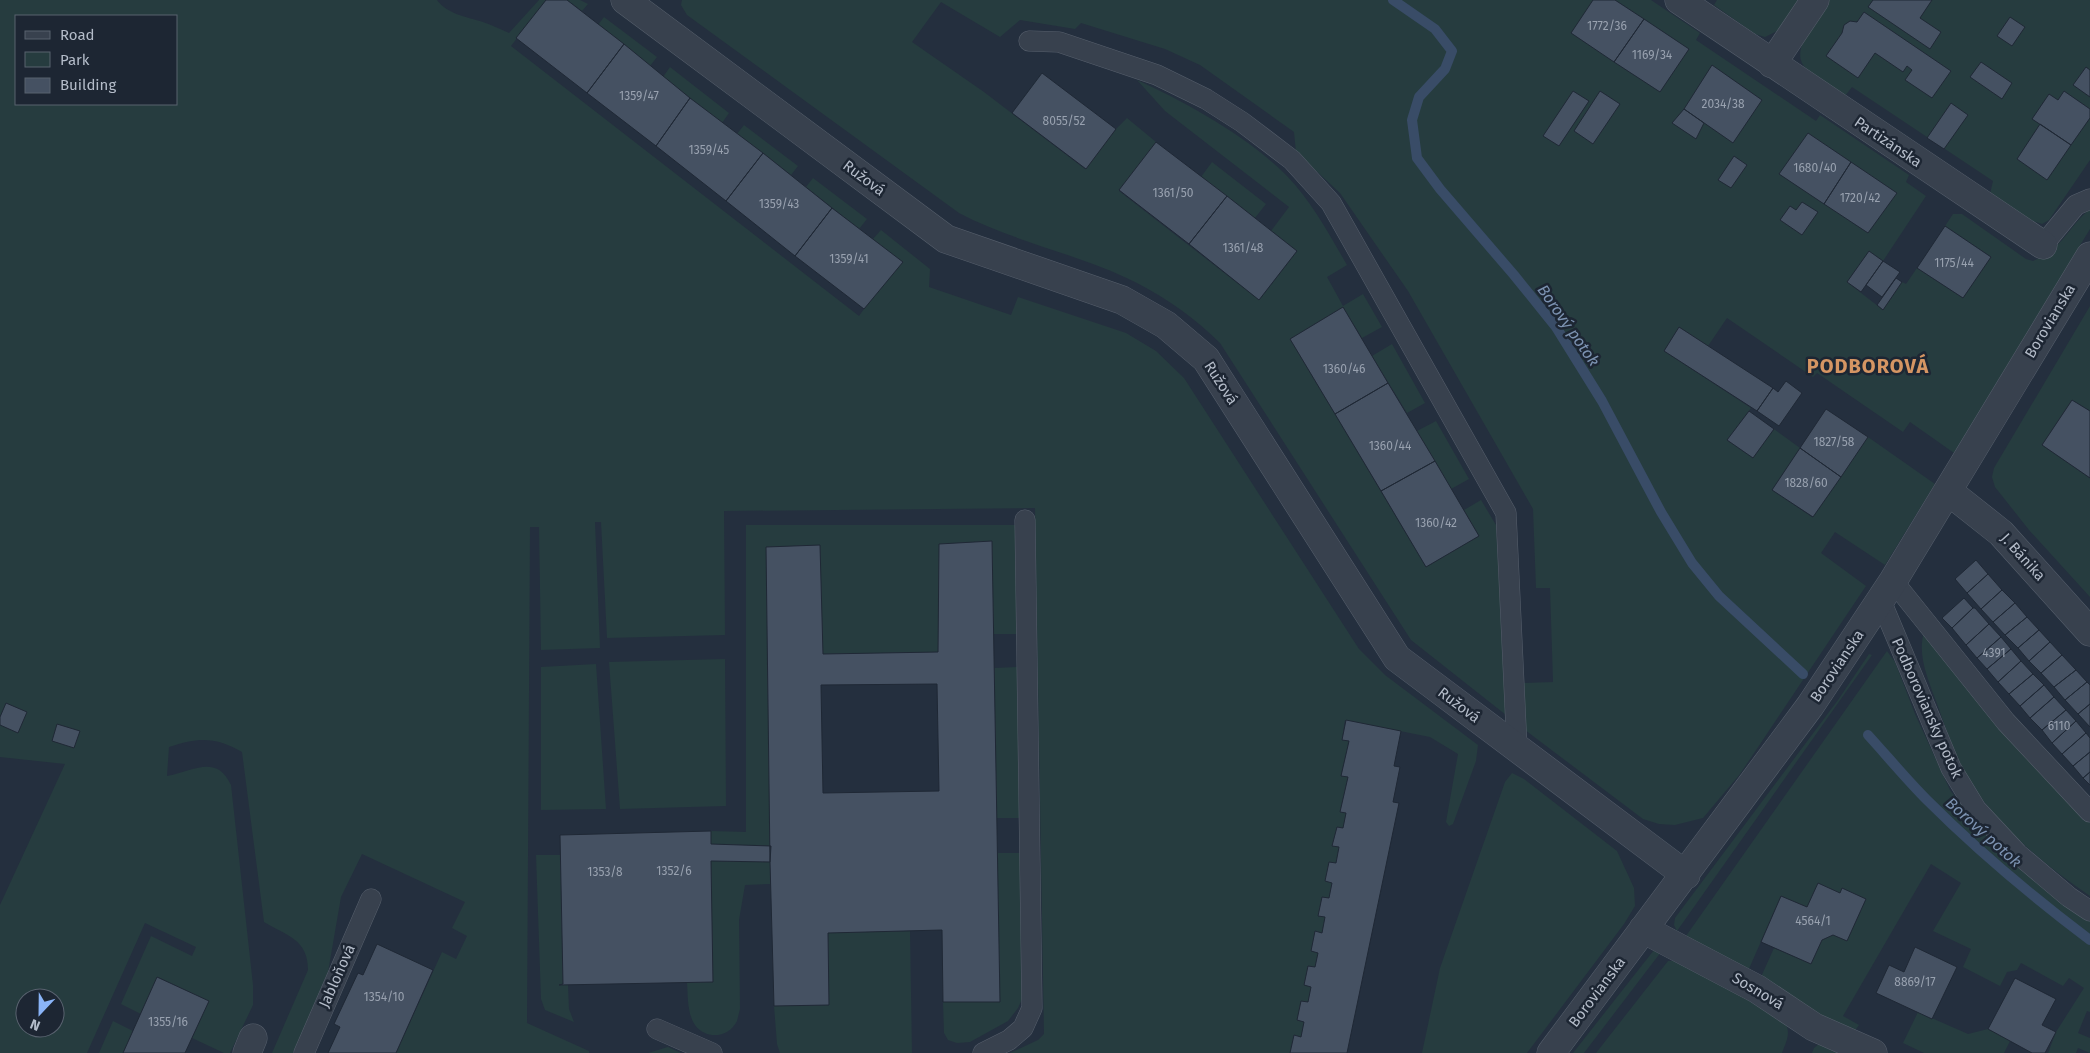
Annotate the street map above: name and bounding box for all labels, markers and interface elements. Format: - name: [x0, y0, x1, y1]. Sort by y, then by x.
- legend: [15, 15, 178, 105]
- house number: 1772/36: [1587, 19, 1627, 33]
- text: Road: [60, 26, 95, 44]
- house number: 1169/34: [1632, 48, 1673, 62]
- text: Park: [60, 51, 90, 69]
- text: Building: [60, 76, 116, 94]
- house number: 1359/47: [619, 89, 659, 103]
- house number: 2034/38: [1701, 97, 1745, 111]
- street label: Partizánska: [1851, 113, 1925, 171]
- house number: 8055/52: [1043, 114, 1085, 128]
- house number: 1359/45: [689, 143, 729, 157]
- street label: Ružová: [839, 156, 889, 200]
- house number: 1680/40: [1793, 161, 1837, 175]
- house number: 1361/50: [1153, 186, 1194, 200]
- house number: 1720/42: [1840, 191, 1880, 205]
- house number: 1359/43: [759, 197, 799, 211]
- house number: 1361/48: [1223, 241, 1264, 255]
- house number: 1359/41: [829, 252, 869, 266]
- house number: 1175/44: [1934, 256, 1974, 270]
- water label: Borový potok: [1534, 281, 1604, 370]
- street label: Borovianska: [2021, 281, 2079, 361]
- district label: PODBOROVÁ: [1807, 353, 1930, 378]
- street label: Ružová: [1200, 358, 1242, 408]
- house number: 1360/46: [1323, 362, 1365, 376]
- house number: 1827/58: [1814, 435, 1855, 449]
- house number: 1360/44: [1369, 439, 1412, 453]
- house number: 1828/60: [1784, 476, 1828, 490]
- house number: 1360/42: [1415, 516, 1457, 530]
- street label: J. Bánika: [1997, 529, 2049, 585]
- street label: Borovianska: [1806, 627, 1868, 705]
- street label: Podboroviansky potok: [1888, 635, 1966, 781]
- house number: 4391: [1982, 646, 2006, 660]
- street label: Ružová: [1434, 683, 1484, 727]
- house number: 6110: [2048, 719, 2071, 733]
- water label: Borový potok: [1942, 793, 2026, 871]
- house number: 1352/6: [656, 864, 692, 878]
- house number: 1353/8: [587, 865, 623, 879]
- house number: 4564/1: [1795, 914, 1831, 928]
- street label: Jabloňová: [315, 942, 359, 1010]
- street label: Borovianska: [1565, 953, 1629, 1031]
- street label: Sosnová: [1729, 969, 1787, 1013]
- house number: 8869/17: [1894, 975, 1936, 989]
- north arrow: [15, 988, 65, 1038]
- house number: 1354/10: [364, 990, 405, 1004]
- text: N: [28, 1015, 43, 1034]
- house number: 1355/16: [148, 1015, 188, 1029]

